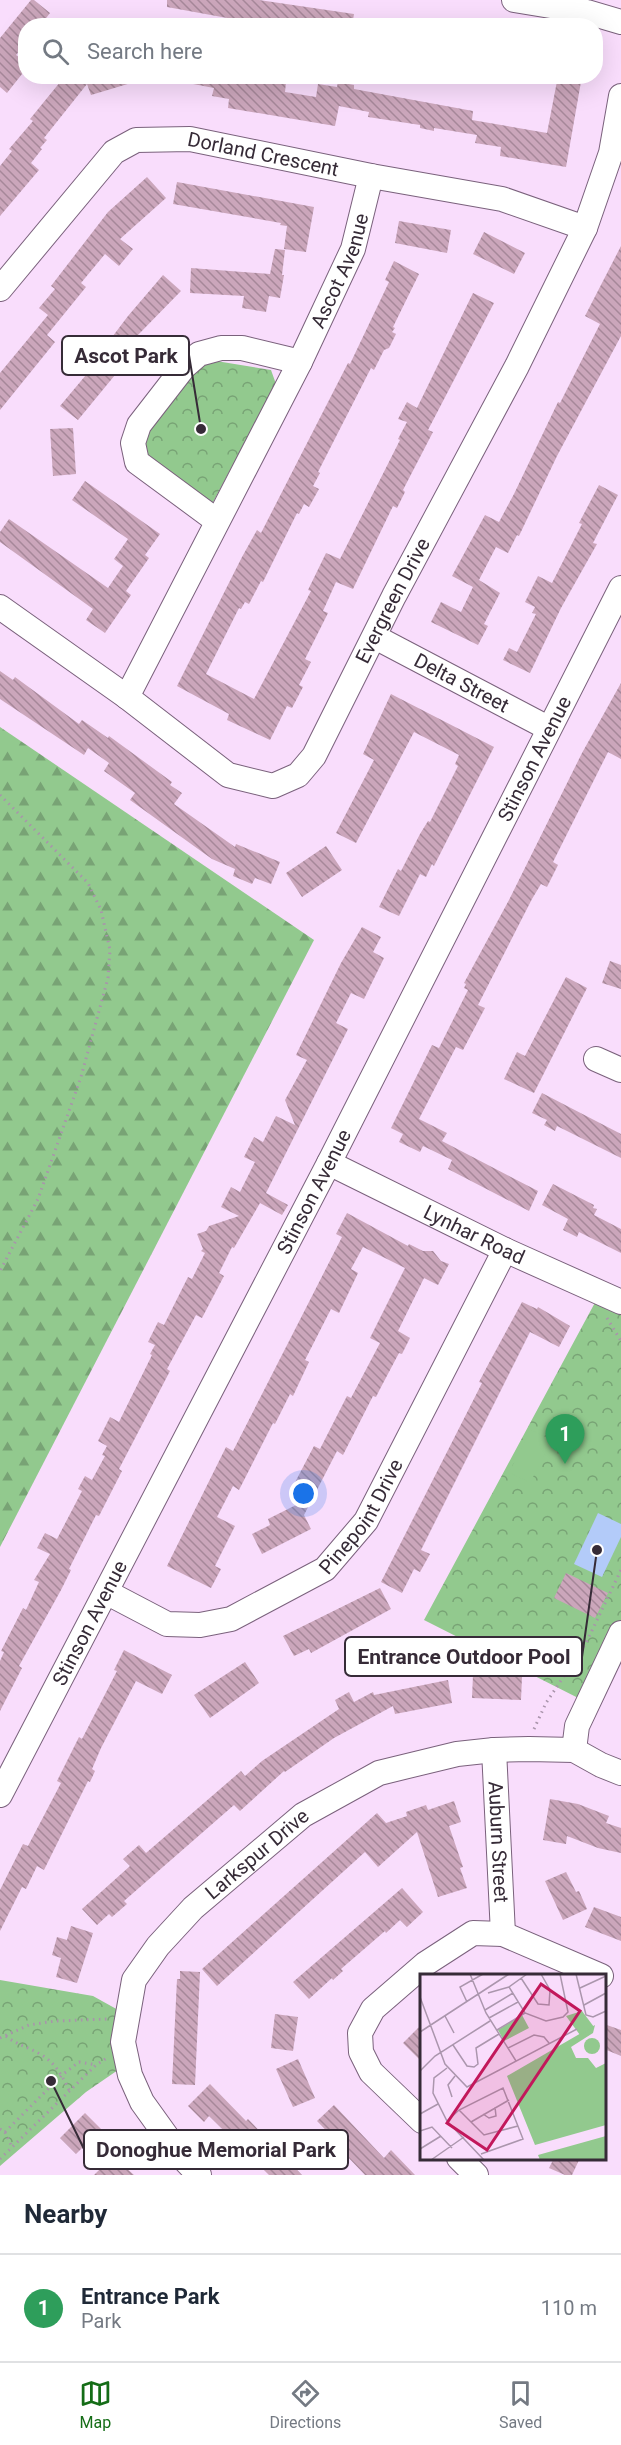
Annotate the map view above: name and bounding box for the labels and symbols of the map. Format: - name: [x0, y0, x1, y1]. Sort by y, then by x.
- street label: Dorland Crescent: [186, 127, 341, 181]
- street label: Ascot Avenue: [306, 211, 373, 332]
- callout: Ascot Park: [62, 336, 189, 375]
- text: Ascot Park: [74, 344, 179, 368]
- street label: Evergreen Drive: [350, 534, 435, 667]
- street label: Delta Street: [410, 648, 513, 717]
- street label: Stinson Avenue: [493, 692, 576, 825]
- street label: Stinson Avenue: [272, 1125, 356, 1258]
- street label: Lynhar Road: [420, 1200, 529, 1269]
- pin: 1: [546, 1414, 584, 1464]
- street label: Pinepoint Drive: [314, 1455, 408, 1579]
- your location: [289, 1479, 318, 1508]
- street label: Stinson Avenue: [47, 1556, 132, 1689]
- callout: Entrance Outdoor Pool: [345, 1637, 582, 1676]
- text: Entrance Outdoor Pool: [357, 1645, 571, 1669]
- street label: Auburn Street: [484, 1780, 513, 1903]
- street label: Larkspur Drive: [200, 1804, 313, 1904]
- inset map: [420, 1974, 606, 2160]
- callout: Donoghue Memorial Park: [84, 2130, 348, 2169]
- text: Donoghue Memorial Park: [96, 2138, 337, 2162]

